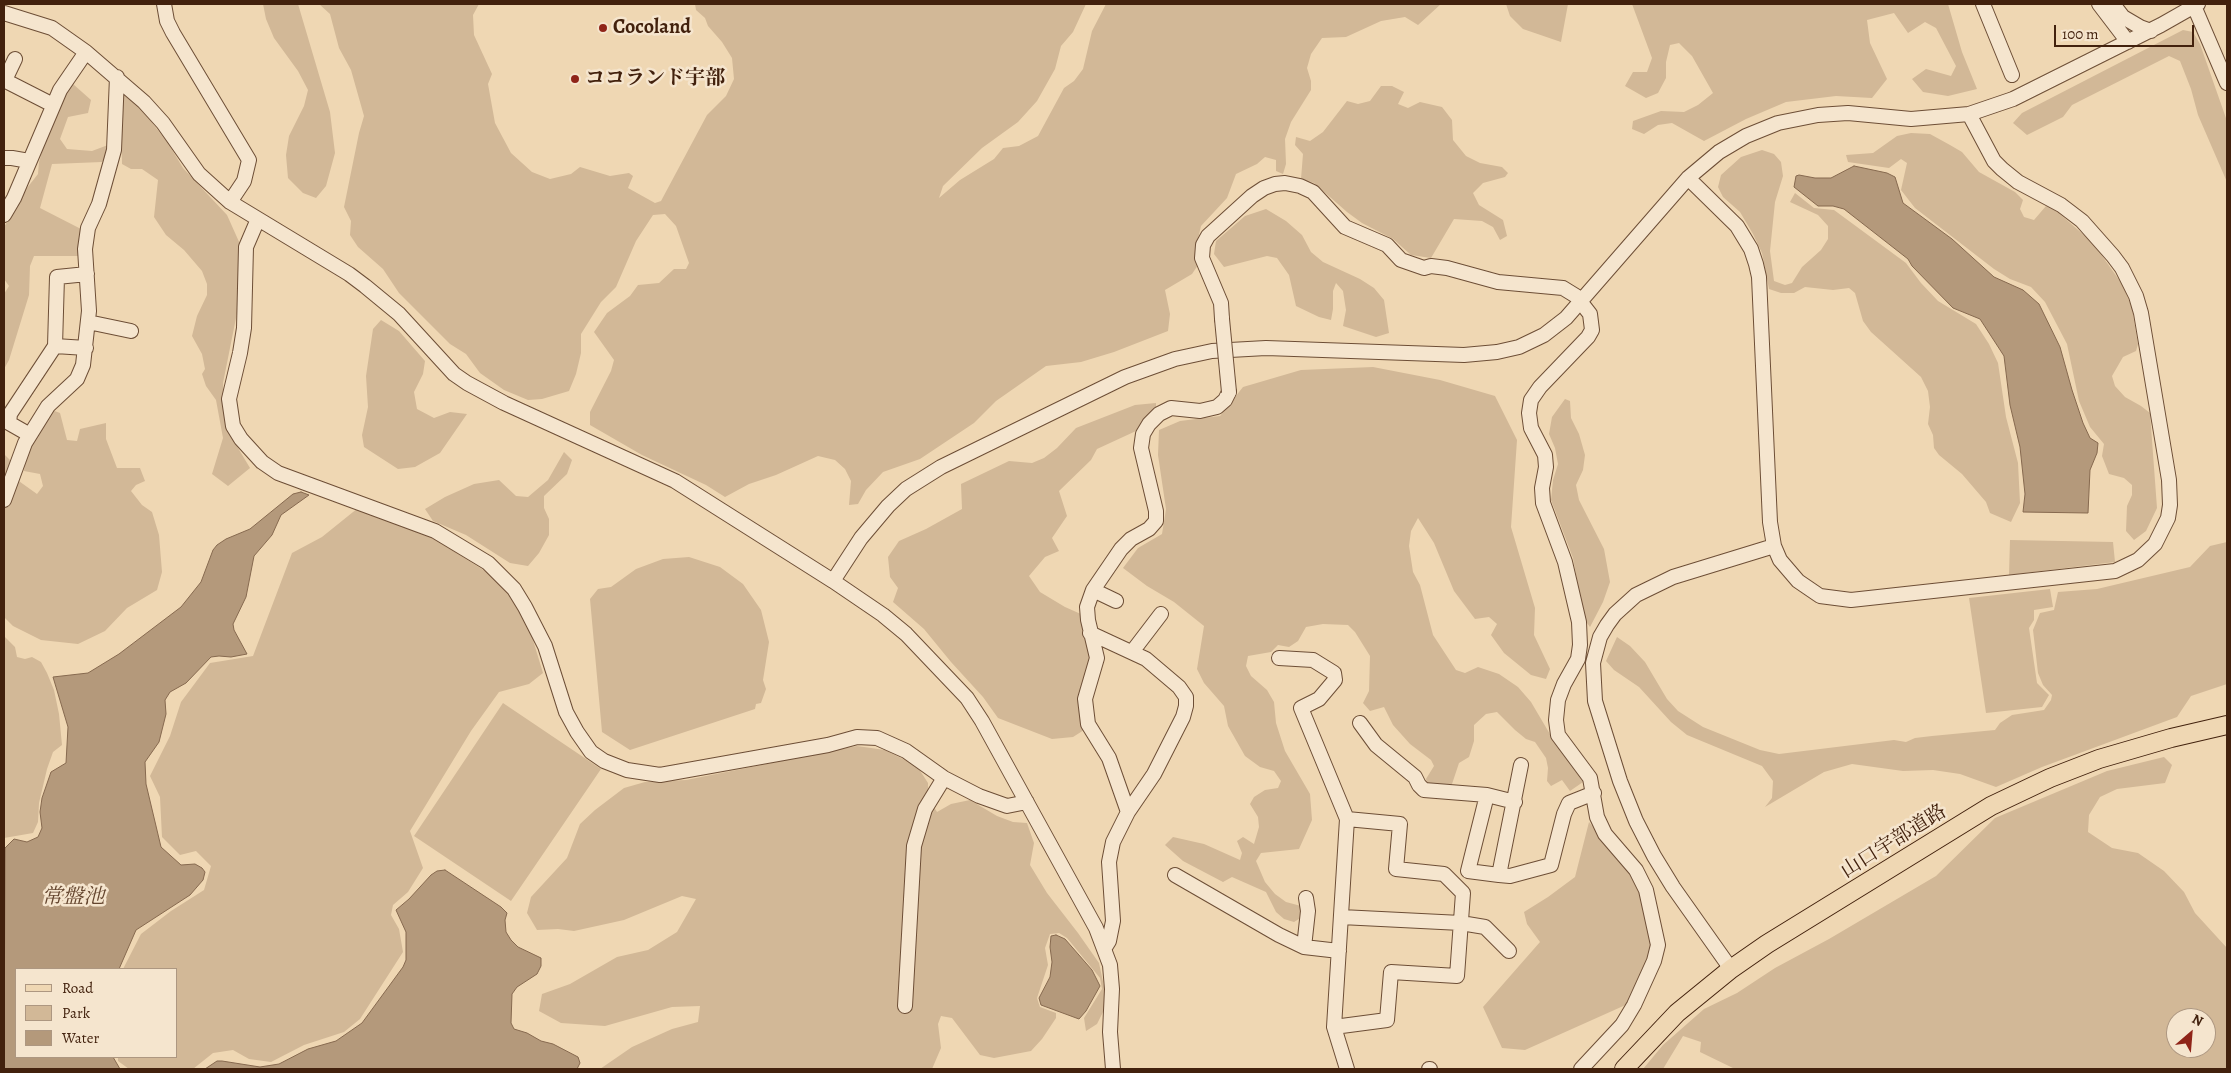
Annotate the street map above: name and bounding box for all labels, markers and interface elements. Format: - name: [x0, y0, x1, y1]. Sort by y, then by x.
- scale bar: [2056, 15, 2196, 47]
- place label: Cocoland: [613, 16, 691, 40]
- marker: Cocoland: [597, 22, 609, 34]
- text: 100 m: [2062, 24, 2099, 44]
- place label: ココランド宇部: [585, 67, 725, 91]
- marker: ココランド宇部: [569, 73, 581, 85]
- street label: 山口宇部道路: [1837, 800, 1951, 884]
- water label: 常盤池: [42, 885, 104, 911]
- legend: [15, 968, 178, 1058]
- text: Road: [62, 978, 93, 998]
- text: Park: [62, 1003, 90, 1023]
- north arrow: [2166, 1008, 2216, 1058]
- text: N: [2189, 1009, 2206, 1031]
- text: Water: [62, 1028, 99, 1048]

